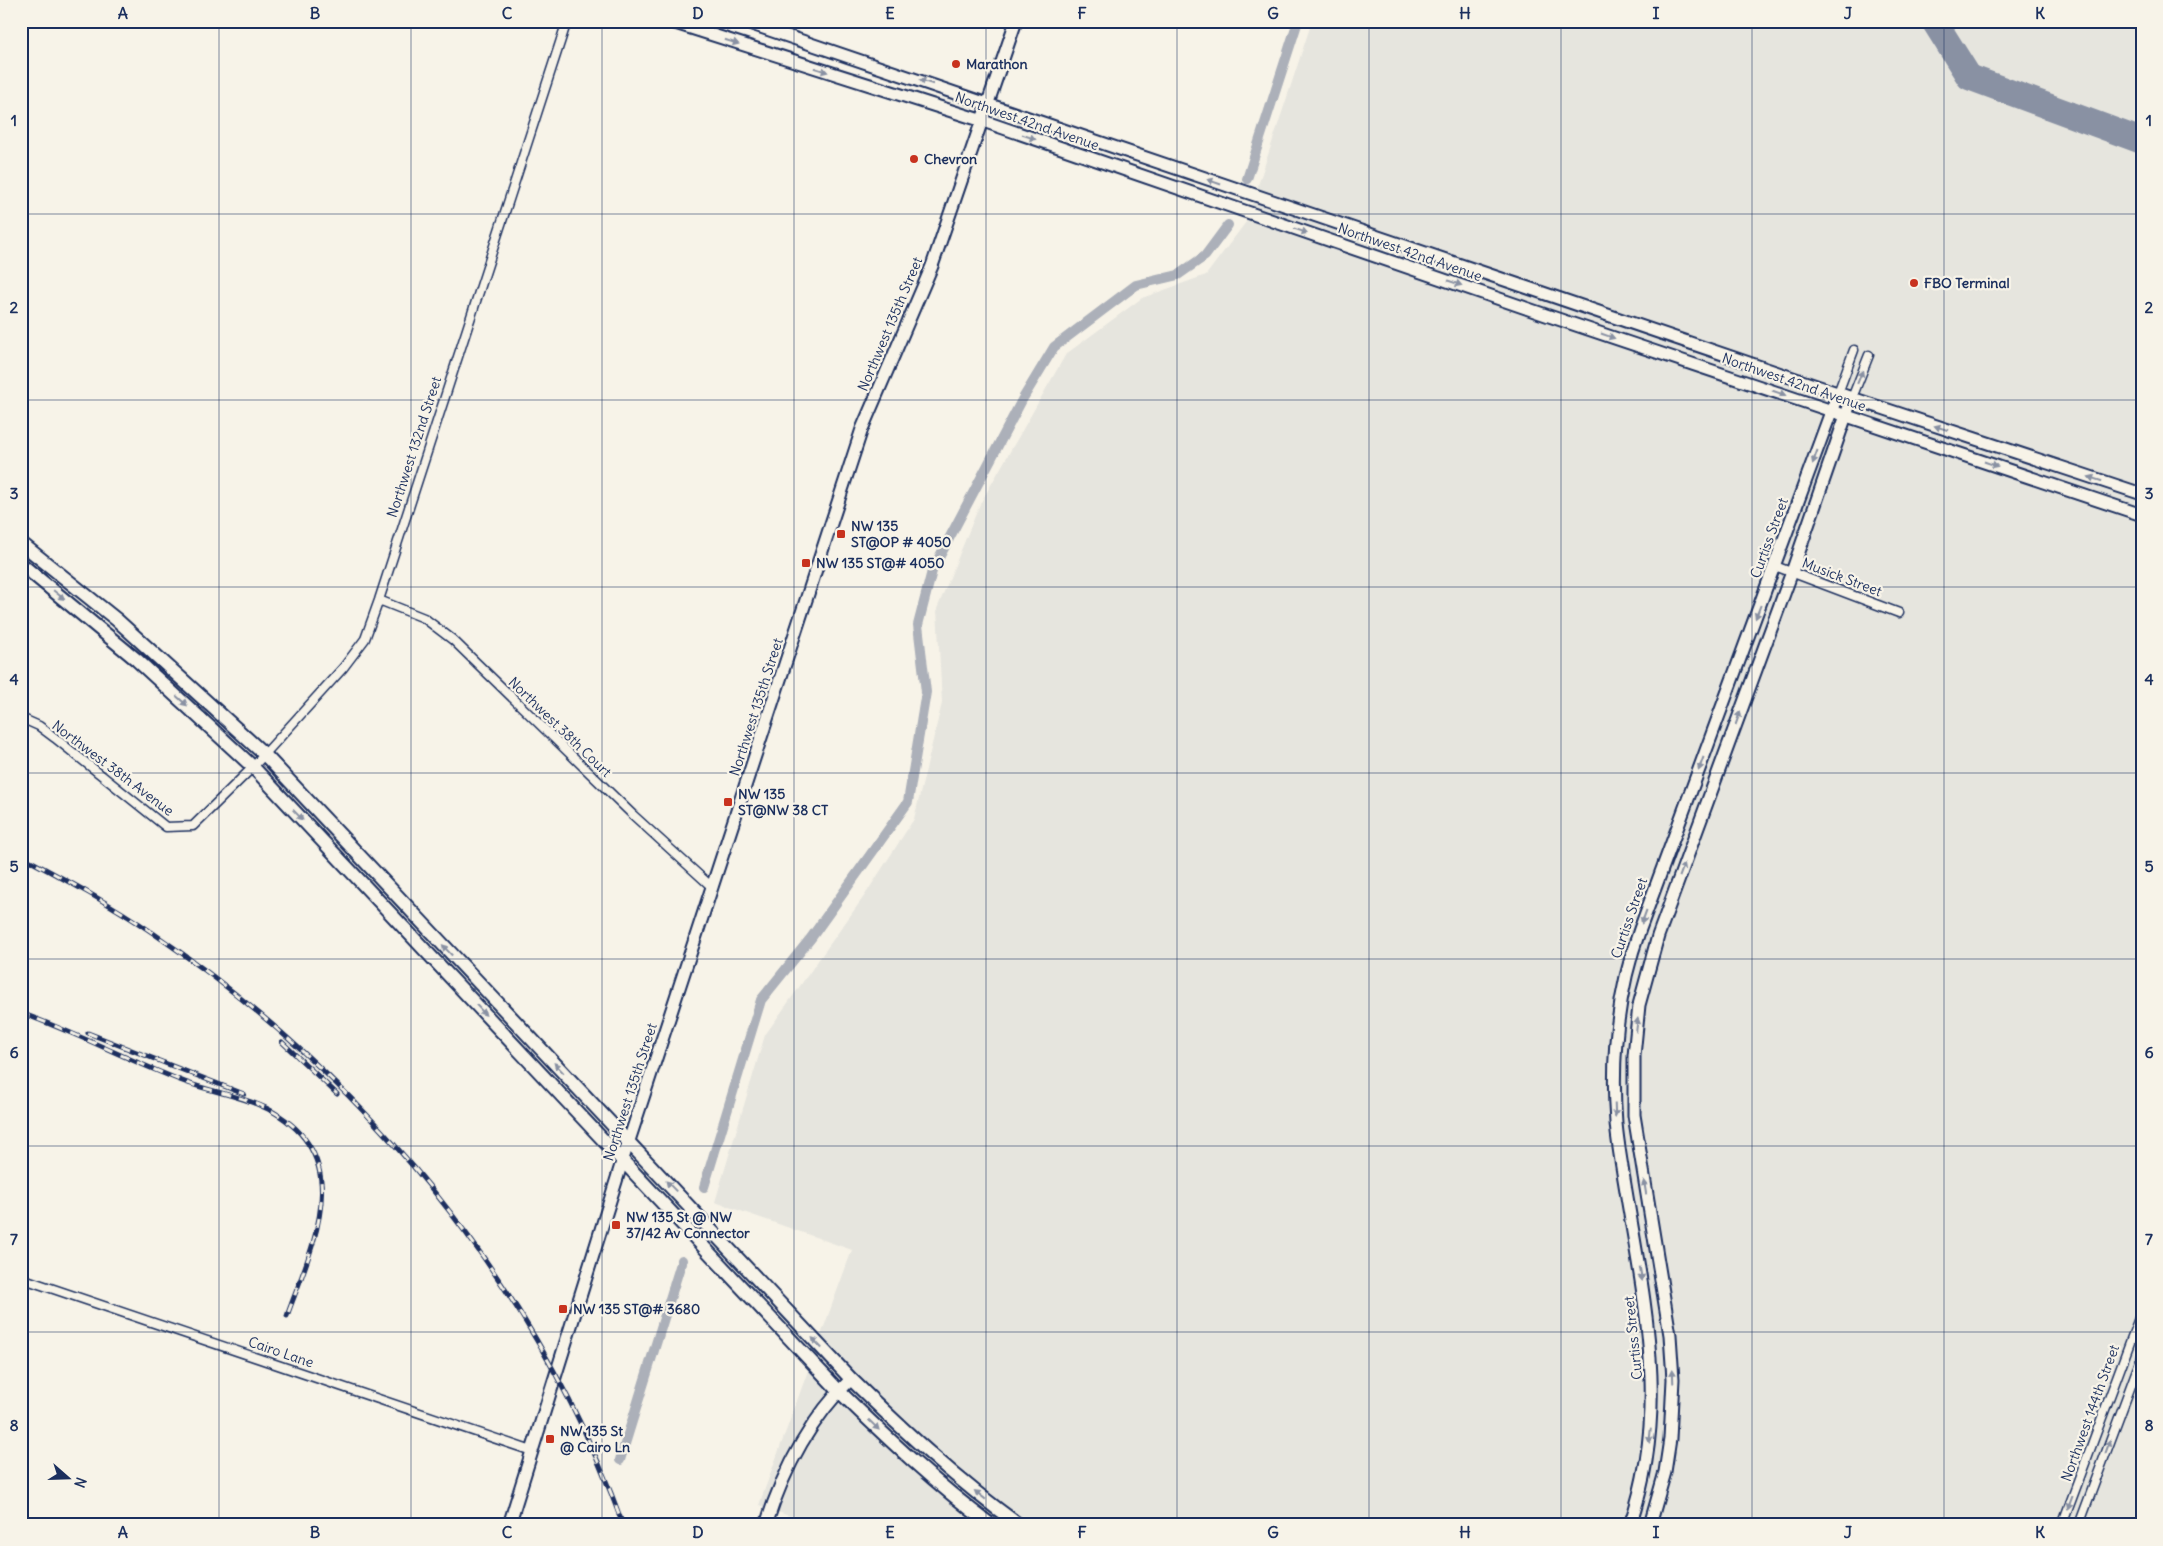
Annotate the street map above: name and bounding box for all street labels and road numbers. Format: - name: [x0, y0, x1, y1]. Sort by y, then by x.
- street label: Northwest 42nd Avenue: [953, 88, 1101, 154]
- street label: Northwest 42nd Avenue: [1336, 219, 1484, 285]
- street label: Northwest 135th Street: [854, 254, 926, 394]
- street label: Northwest 42nd Avenue: [1720, 349, 1868, 415]
- street label: Northwest 132nd Street: [383, 374, 445, 520]
- street label: Curtiss Street: [1746, 495, 1792, 581]
- street label: Musick Street: [1800, 554, 1885, 601]
- street label: Northwest 135th Street: [725, 636, 787, 778]
- street label: Northwest 38th Court: [505, 673, 616, 781]
- street label: Northwest 38th Avenue: [49, 716, 177, 820]
- street label: Curtiss Street: [1607, 875, 1651, 961]
- street label: Northwest 135th Street: [599, 1021, 661, 1163]
- street label: Curtiss Street: [1620, 1295, 1646, 1381]
- street label: Cairo Lane: [246, 1332, 316, 1372]
- street label: Northwest 144th Street: [2057, 1342, 2123, 1484]

